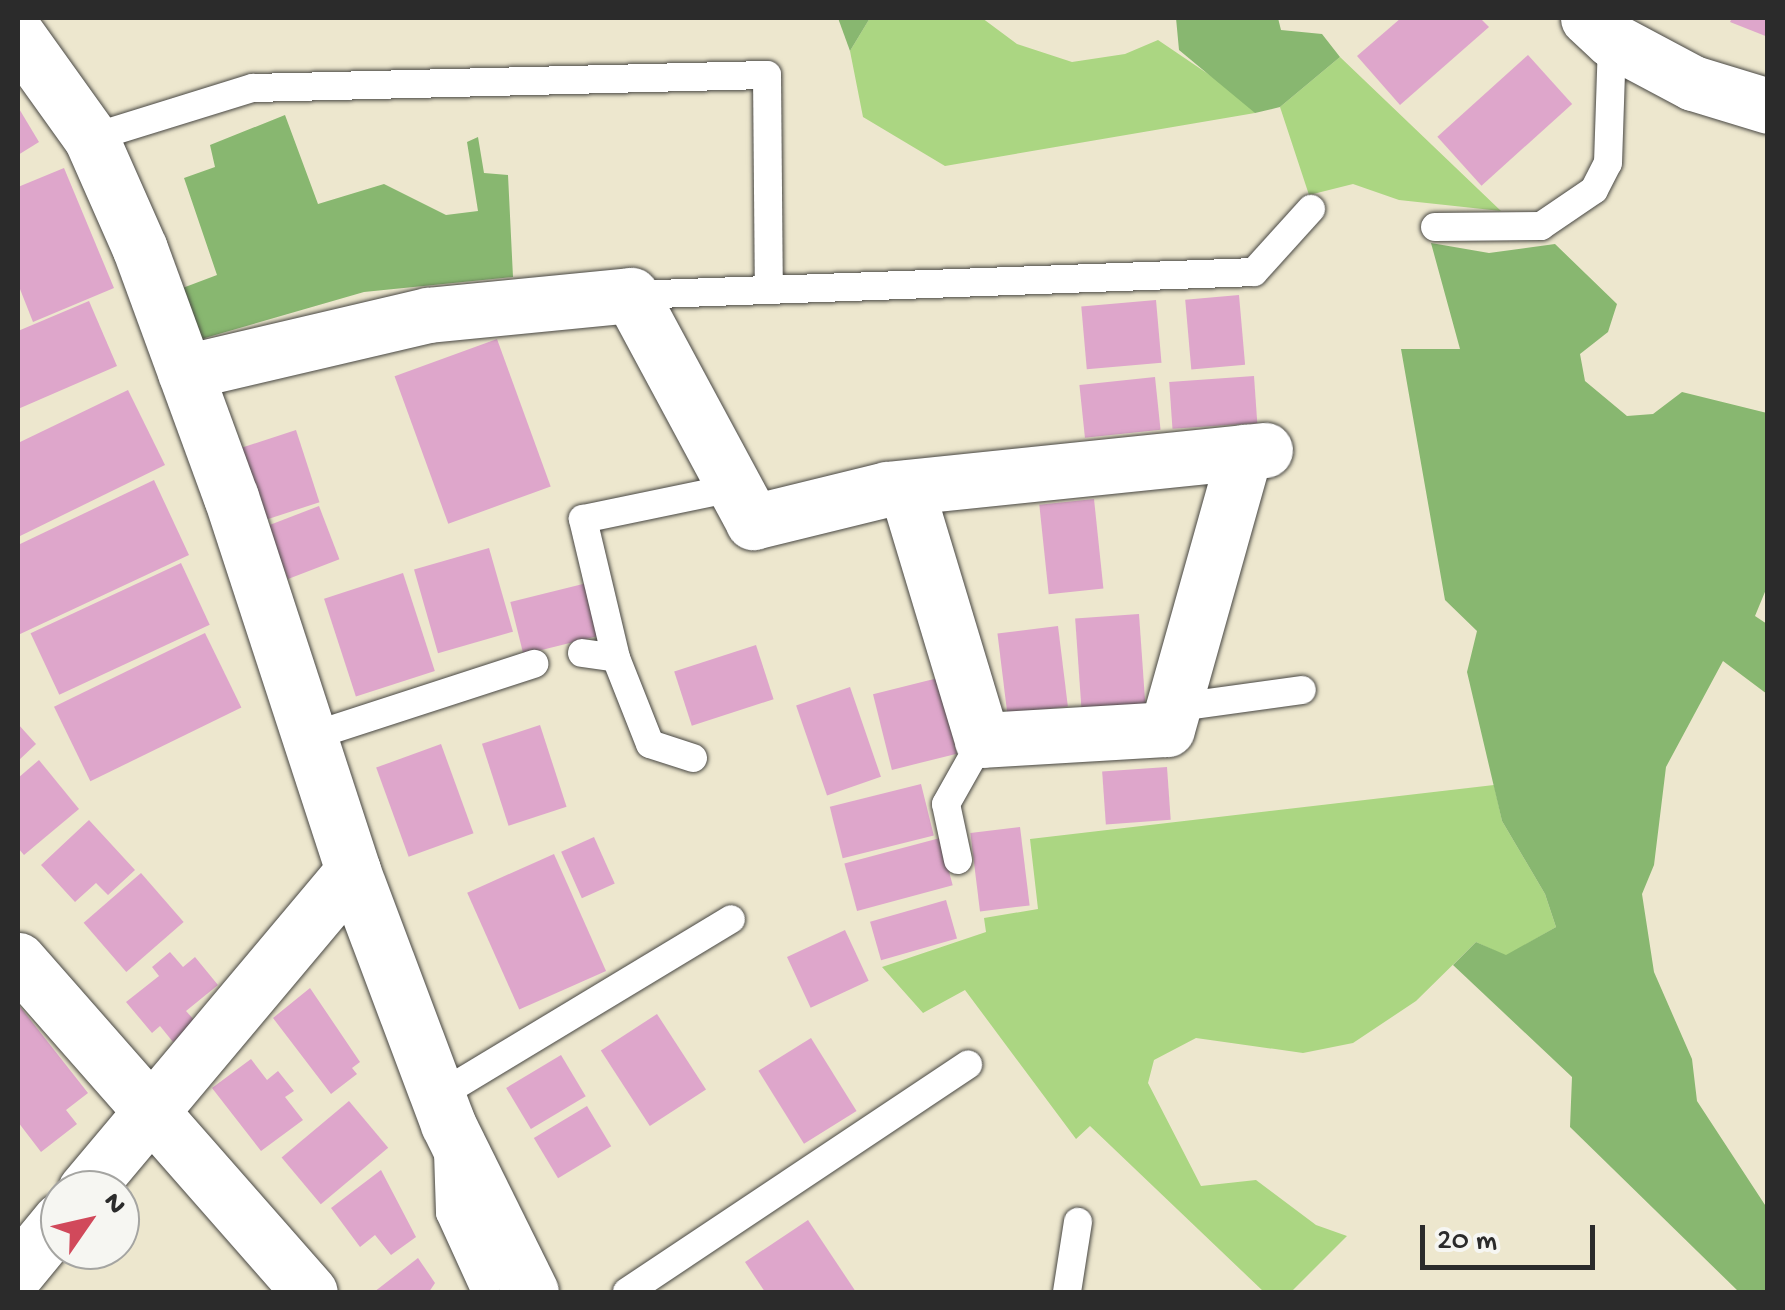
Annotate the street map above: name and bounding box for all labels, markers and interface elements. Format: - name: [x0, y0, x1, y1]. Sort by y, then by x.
- north arrow: [40, 1170, 140, 1270]
- text: N: [95, 1187, 132, 1221]
- scale bar: [1425, 1205, 1600, 1267]
- text: 20 m: [1437, 1225, 1497, 1260]

